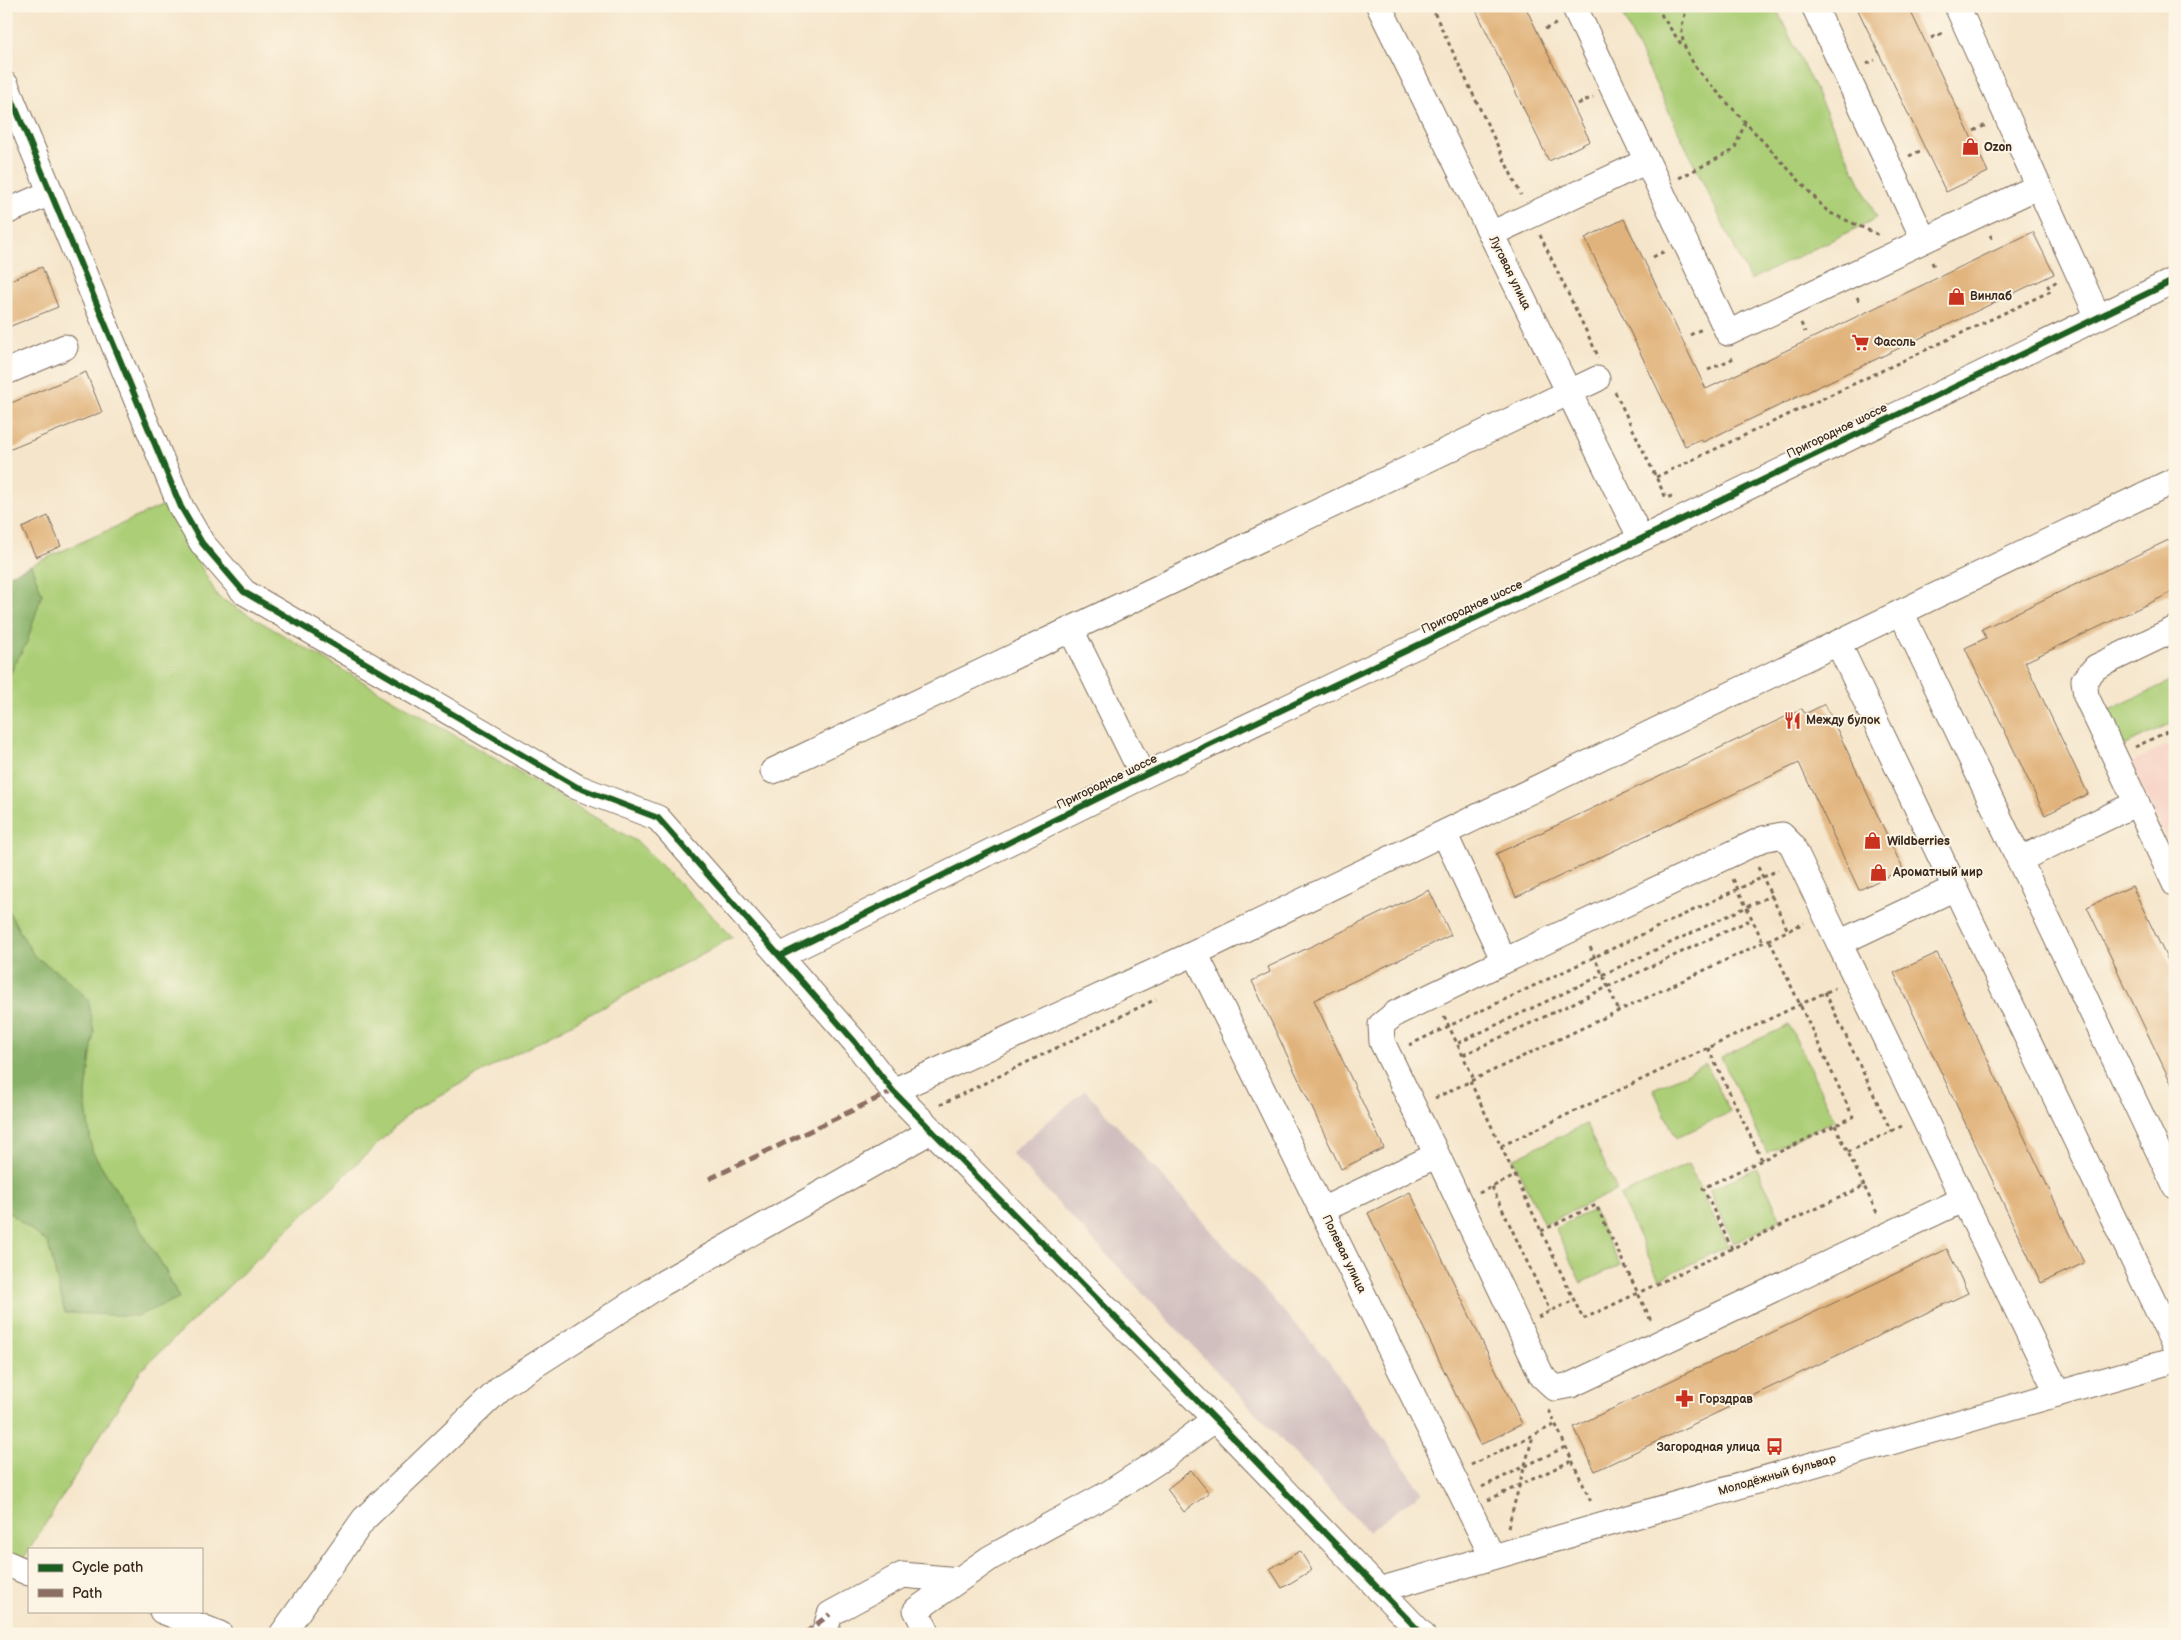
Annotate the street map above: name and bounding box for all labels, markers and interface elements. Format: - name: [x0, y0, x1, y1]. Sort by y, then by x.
- shop icon: Ozon: [1960, 137, 1980, 157]
- place label: Ozon: [1984, 140, 2012, 155]
- street label: Луговая улица: [1485, 233, 1534, 312]
- shop icon: Винлаб: [1946, 286, 1966, 306]
- place label: Винлаб: [1970, 289, 2012, 304]
- supermarket icon: Фасоль: [1850, 332, 1870, 352]
- place label: Фасоль: [1874, 335, 1916, 350]
- street label: Пригородное шоссе: [1784, 400, 1890, 462]
- street label: Пригородное шоссе: [1419, 577, 1525, 637]
- restaurant icon: Между булок: [1782, 710, 1802, 730]
- place label: Между булок: [1806, 713, 1880, 728]
- street label: Пригородное шоссе: [1054, 751, 1160, 813]
- shop icon: Wildberries: [1863, 831, 1883, 851]
- place label: Wildberries: [1887, 834, 1950, 849]
- shop icon: Ароматный мир: [1869, 862, 1889, 882]
- place label: Ароматный мир: [1892, 865, 1983, 880]
- street label: Полевая улица: [1319, 1212, 1369, 1296]
- pharmacy icon: Горздрав: [1675, 1389, 1695, 1409]
- place label: Горздрав: [1699, 1392, 1753, 1407]
- bus stop icon: Загородная улица: [1764, 1437, 1784, 1457]
- place label: Загородная улица: [1656, 1440, 1761, 1455]
- street label: Молодёжный бульвар: [1716, 1451, 1838, 1499]
- legend: [28, 1548, 202, 1612]
- text: Cycle path: [72, 1558, 143, 1577]
- text: Path: [72, 1584, 102, 1603]

